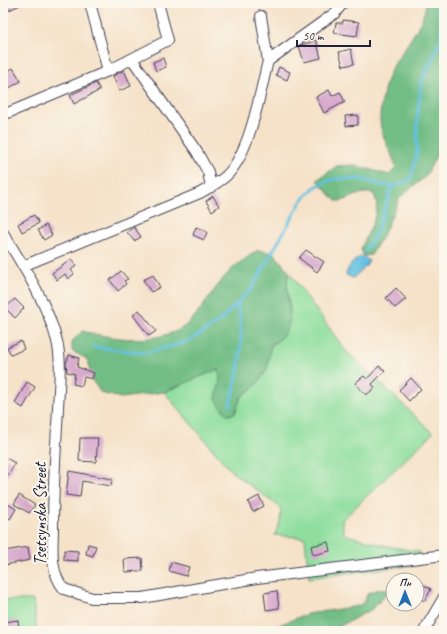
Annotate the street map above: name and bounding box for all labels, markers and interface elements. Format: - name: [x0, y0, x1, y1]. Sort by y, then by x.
- scale bar: [297, 22, 370, 48]
- text: 50 m: [303, 28, 325, 44]
- street label: Tsetsynska Street: [30, 460, 51, 565]
- north arrow: [385, 572, 425, 612]
- text: Пн: [399, 575, 412, 589]

